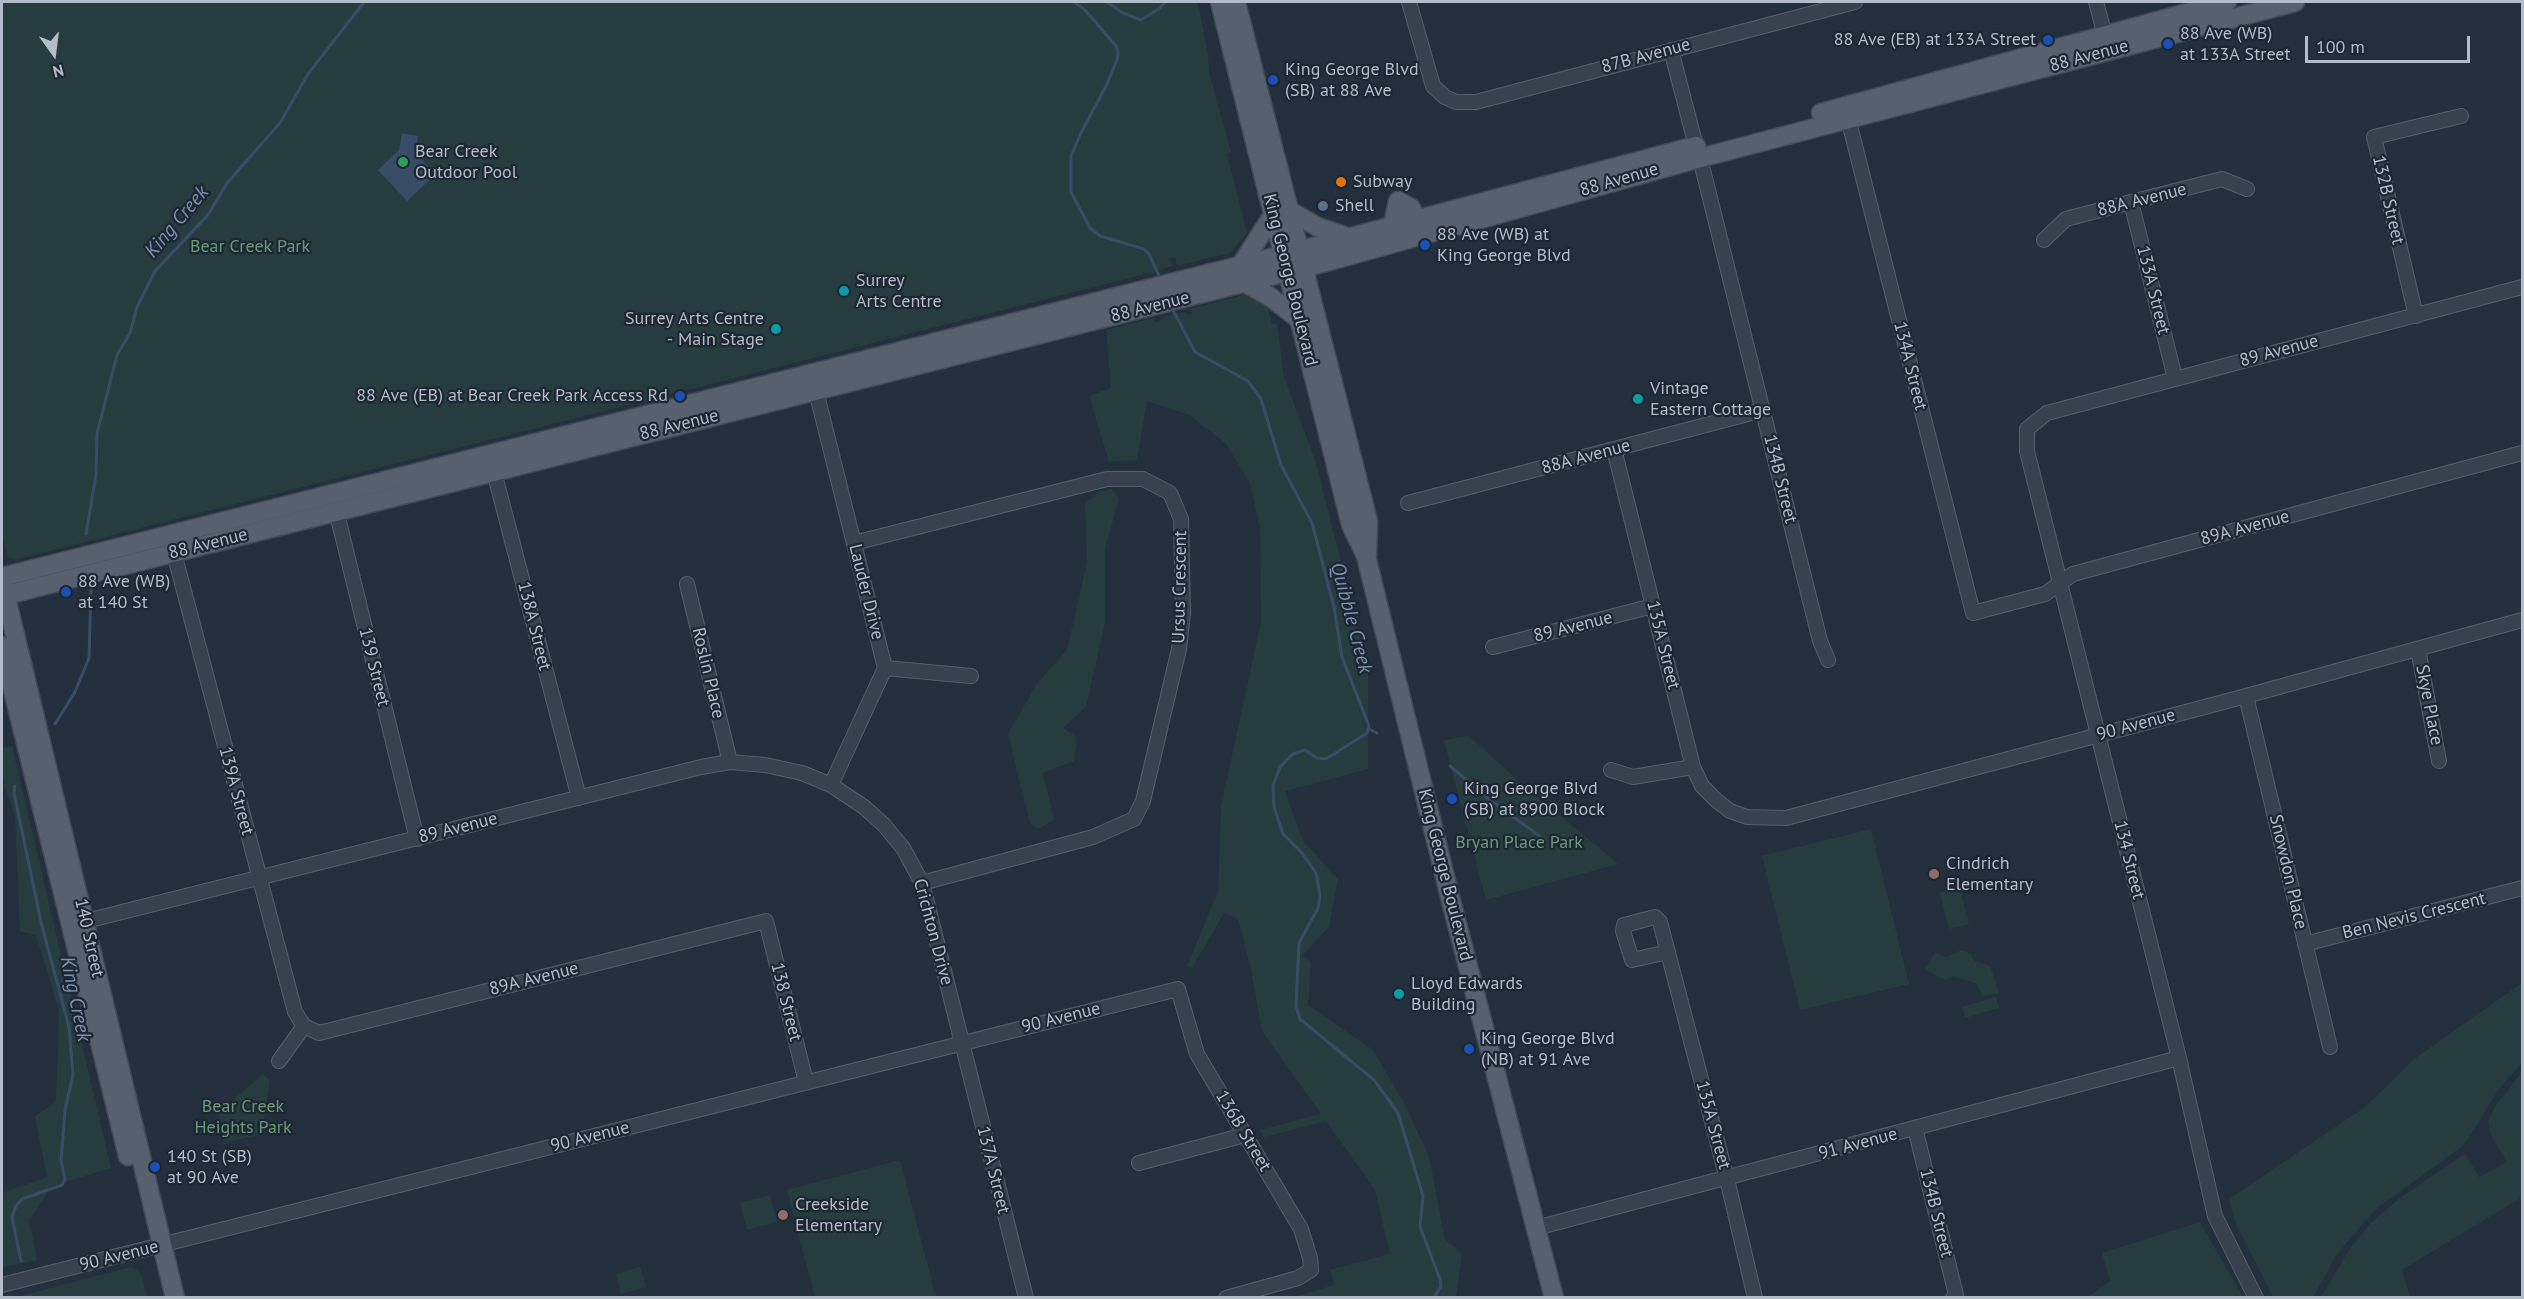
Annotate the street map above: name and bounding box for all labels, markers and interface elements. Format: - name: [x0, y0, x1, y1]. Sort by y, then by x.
- place label: 88 Ave (WB) at 133A Street: [2180, 23, 2291, 66]
- north arrow: [24, 24, 84, 84]
- scale bar: [2308, 24, 2473, 62]
- place label: 88 Ave (EB) at 133A Street: [1834, 29, 2036, 51]
- marker: 88 Ave (EB) at 133A Street: [2041, 33, 2055, 47]
- street label: 87B Avenue: [1599, 34, 1693, 78]
- street label: 88 Avenue: [2047, 35, 2131, 77]
- text: 100 m: [2316, 35, 2365, 58]
- marker: 88 Ave (WB) at 133A Street: [2161, 37, 2175, 51]
- place label: King George Blvd (SB) at 88 Ave: [1285, 59, 1419, 101]
- text: N: [51, 60, 66, 82]
- marker: King George Blvd (SB) at 88 Ave: [1266, 73, 1280, 87]
- place label: Bear Creek Outdoor Pool: [415, 141, 517, 184]
- street label: 132B Street: [2367, 153, 2409, 247]
- marker: Bear Creek Outdoor Pool: [396, 155, 410, 169]
- street label: 88 Avenue: [1577, 159, 1661, 201]
- place label: Subway: [1353, 171, 1412, 193]
- marker: Subway: [1334, 175, 1348, 189]
- street label: 88A Avenue: [2095, 178, 2189, 222]
- water label: King Creek: [140, 181, 214, 263]
- street label: King George Boulevard: [1258, 192, 1322, 368]
- place label: Shell: [1335, 195, 1374, 217]
- marker: Shell: [1316, 199, 1330, 213]
- place label: 88 Ave (WB) at King George Blvd: [1437, 224, 1571, 266]
- park label: Bear Creek Park: [190, 236, 310, 258]
- marker: 88 Ave (WB) at King George Blvd: [1418, 238, 1432, 252]
- street label: 133A Street: [2132, 243, 2174, 337]
- place label: Surrey Arts Centre: [856, 270, 942, 312]
- marker: Surrey Arts Centre: [837, 284, 851, 298]
- street label: 88 Avenue: [1108, 287, 1192, 327]
- place label: Surrey Arts Centre - Main Stage: [625, 308, 764, 350]
- street label: 134A Street: [1889, 319, 1931, 413]
- marker: Surrey Arts Centre - Main Stage: [769, 322, 783, 336]
- street label: 89 Avenue: [2237, 330, 2321, 372]
- place label: Vintage Eastern Cottage: [1650, 378, 1771, 420]
- place label: 88 Ave (EB) at Bear Creek Park Access Rd: [356, 385, 668, 407]
- marker: 88 Ave (EB) at Bear Creek Park Access Rd: [673, 389, 687, 403]
- marker: Vintage Eastern Cottage: [1631, 392, 1645, 406]
- street label: 88 Avenue: [637, 405, 721, 445]
- street label: 134B Street: [1759, 432, 1801, 526]
- street label: 88A Avenue: [1539, 435, 1633, 479]
- street label: 89A Avenue: [2198, 506, 2292, 550]
- street label: 88 Avenue: [166, 524, 250, 564]
- street label: Ursus Crescent: [1168, 530, 1192, 644]
- street label: Lauder Drive: [844, 542, 888, 642]
- water label: Quibble Creek: [1325, 560, 1377, 676]
- place label: 88 Ave (WB) at 140 St: [78, 571, 170, 614]
- street label: 138A Street: [513, 579, 555, 673]
- marker: 88 Ave (WB) at 140 St: [59, 585, 73, 599]
- street label: 135A Street: [1642, 598, 1684, 692]
- street label: 89 Avenue: [1531, 607, 1615, 647]
- street label: 139 Street: [354, 625, 394, 709]
- street label: Roslin Place: [687, 625, 729, 721]
- street label: Skye Place: [2411, 663, 2447, 747]
- street label: 90 Avenue: [2094, 704, 2178, 746]
- street label: 139A Street: [214, 744, 258, 838]
- place label: King George Blvd (SB) at 8900 Block: [1464, 778, 1605, 820]
- street label: King George Boulevard: [1413, 787, 1477, 963]
- marker: King George Blvd (SB) at 8900 Block: [1445, 792, 1459, 806]
- street label: 89 Avenue: [416, 808, 500, 848]
- street label: Snowdon Place: [2264, 812, 2312, 932]
- street label: 134 Street: [2109, 818, 2149, 902]
- park label: Bryan Place Park: [1455, 832, 1583, 854]
- place label: Cindrich Elementary: [1946, 853, 2033, 896]
- marker: Cindrich Elementary: [1927, 867, 1941, 881]
- street label: Crichton Drive: [908, 876, 958, 988]
- street label: Ben Nevis Crescent: [2340, 888, 2488, 944]
- street label: 140 Street: [69, 896, 109, 980]
- water label: King Creek: [54, 954, 96, 1044]
- street label: 89A Avenue: [487, 957, 581, 1001]
- street label: 138 Street: [766, 960, 806, 1044]
- place label: Lloyd Edwards Building: [1411, 973, 1523, 1016]
- marker: Lloyd Edwards Building: [1392, 987, 1406, 1001]
- street label: 90 Avenue: [1019, 998, 1103, 1038]
- place label: King George Blvd (NB) at 91 Ave: [1481, 1028, 1615, 1070]
- marker: King George Blvd (NB) at 91 Ave: [1462, 1042, 1476, 1056]
- street label: 135A Street: [1691, 1078, 1735, 1172]
- street label: 136B Street: [1210, 1087, 1276, 1175]
- park label: Bear Creek Heights Park: [194, 1096, 292, 1138]
- street label: 90 Avenue: [548, 1117, 632, 1157]
- street label: 91 Avenue: [1816, 1123, 1900, 1165]
- street label: 137A Street: [972, 1124, 1014, 1216]
- place label: 140 St (SB) at 90 Ave: [167, 1146, 252, 1188]
- marker: 140 St (SB) at 90 Ave: [148, 1160, 162, 1174]
- street label: 134B Street: [1915, 1166, 1957, 1260]
- place label: Creekside Elementary: [795, 1194, 882, 1236]
- marker: Creekside Elementary: [776, 1208, 790, 1222]
- street label: 90 Avenue: [77, 1236, 161, 1276]

